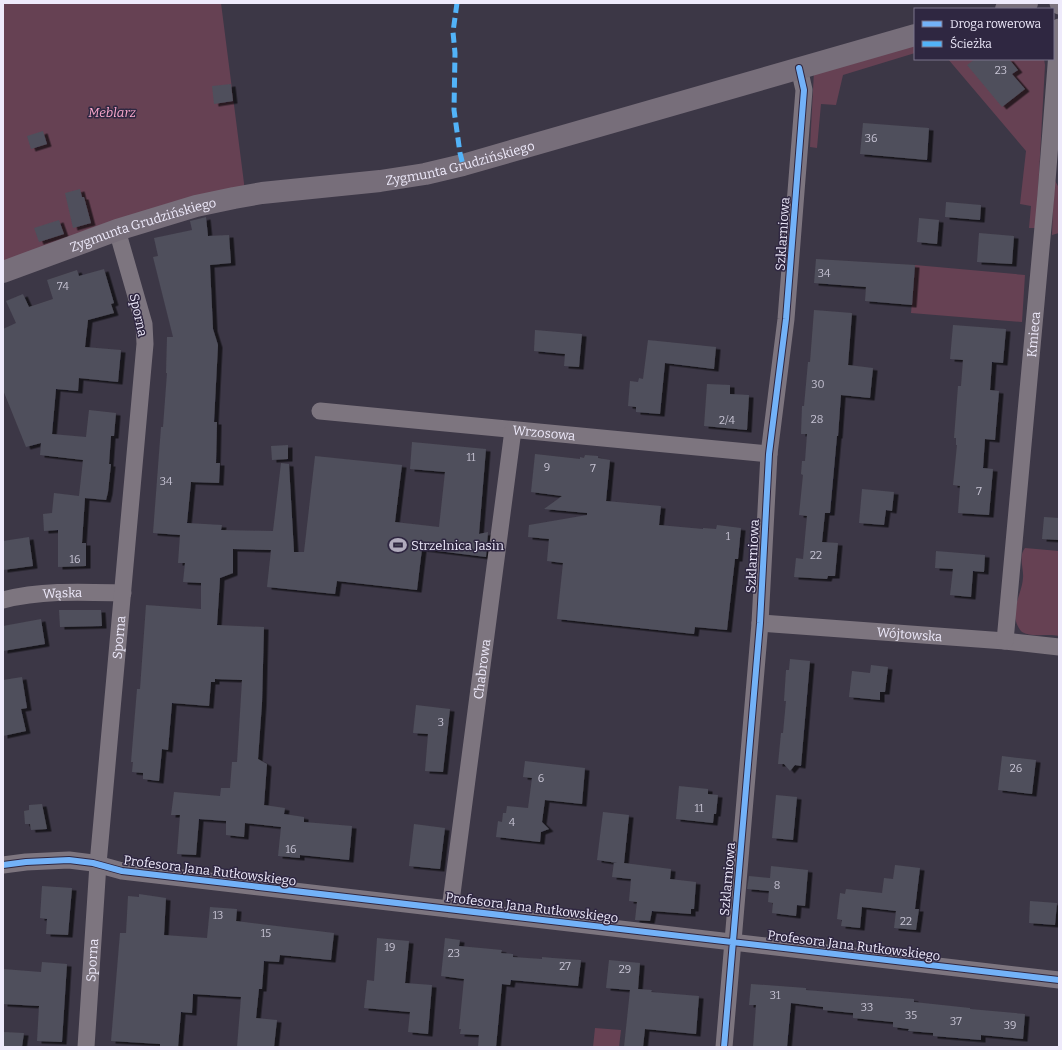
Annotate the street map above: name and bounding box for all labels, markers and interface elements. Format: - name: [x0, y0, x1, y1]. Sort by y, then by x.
- legend: [914, 8, 1054, 60]
- text: Droga rowerowa: [950, 17, 1042, 31]
- text: Ścieżka: [950, 36, 992, 51]
- house number: 23: [995, 64, 1007, 77]
- park label: Meblarz: [88, 105, 136, 120]
- house number: 36: [865, 132, 877, 145]
- street label: Zygmunta Grudzińskiego: [385, 138, 536, 188]
- street label: Zygmunta Grudzińskiego: [68, 195, 218, 255]
- street label: Szklarniowa: [772, 197, 793, 271]
- house number: 34: [818, 267, 831, 280]
- house number: 74: [57, 280, 69, 293]
- street label: Sporna: [127, 292, 150, 338]
- street label: Kmieca: [1024, 311, 1043, 358]
- house number: 30: [811, 378, 825, 391]
- house number: 28: [811, 413, 823, 426]
- house number: 2/4: [719, 414, 736, 427]
- street label: Wrzosowa: [512, 422, 576, 443]
- house number: 11: [467, 451, 476, 464]
- house number: 9: [544, 461, 550, 474]
- house number: 7: [590, 462, 596, 475]
- house number: 34: [160, 475, 173, 488]
- house number: 7: [976, 485, 982, 498]
- street label: Szklarniowa: [743, 519, 762, 593]
- house number: 1: [726, 530, 731, 543]
- sports icon: Strzelnica Jasin: [388, 535, 408, 555]
- place label: Strzelnica Jasin: [411, 538, 505, 553]
- house number: 22: [810, 549, 822, 562]
- house number: 16: [70, 553, 80, 566]
- street label: Wąska: [42, 585, 82, 601]
- street label: Sporna: [110, 615, 128, 660]
- street label: Wójtowska: [876, 625, 943, 644]
- street label: Chabrowa: [471, 638, 493, 700]
- house number: 3: [438, 716, 444, 729]
- house number: 26: [1010, 762, 1022, 775]
- house number: 6: [538, 772, 544, 785]
- house number: 11: [695, 802, 704, 815]
- house number: 4: [509, 816, 516, 829]
- street label: Szklarniowa: [717, 842, 738, 917]
- house number: 16: [286, 843, 296, 856]
- street label: Profesora Jana Rutkowskiego: [123, 852, 297, 889]
- house number: 8: [774, 879, 780, 892]
- street label: Profesora Jana Rutkowskiego: [445, 889, 619, 926]
- house number: 13: [213, 909, 223, 922]
- house number: 22: [900, 915, 912, 928]
- house number: 15: [261, 927, 271, 940]
- street label: Profesora Jana Rutkowskiego: [767, 927, 941, 964]
- street label: Sporna: [83, 938, 101, 982]
- house number: 19: [385, 941, 395, 954]
- house number: 23: [448, 947, 460, 960]
- house number: 27: [559, 960, 571, 973]
- house number: 29: [619, 963, 631, 976]
- house number: 31: [770, 989, 781, 1002]
- house number: 33: [861, 1001, 873, 1014]
- house number: 35: [905, 1009, 917, 1022]
- house number: 37: [950, 1015, 962, 1028]
- house number: 39: [1004, 1019, 1016, 1032]

